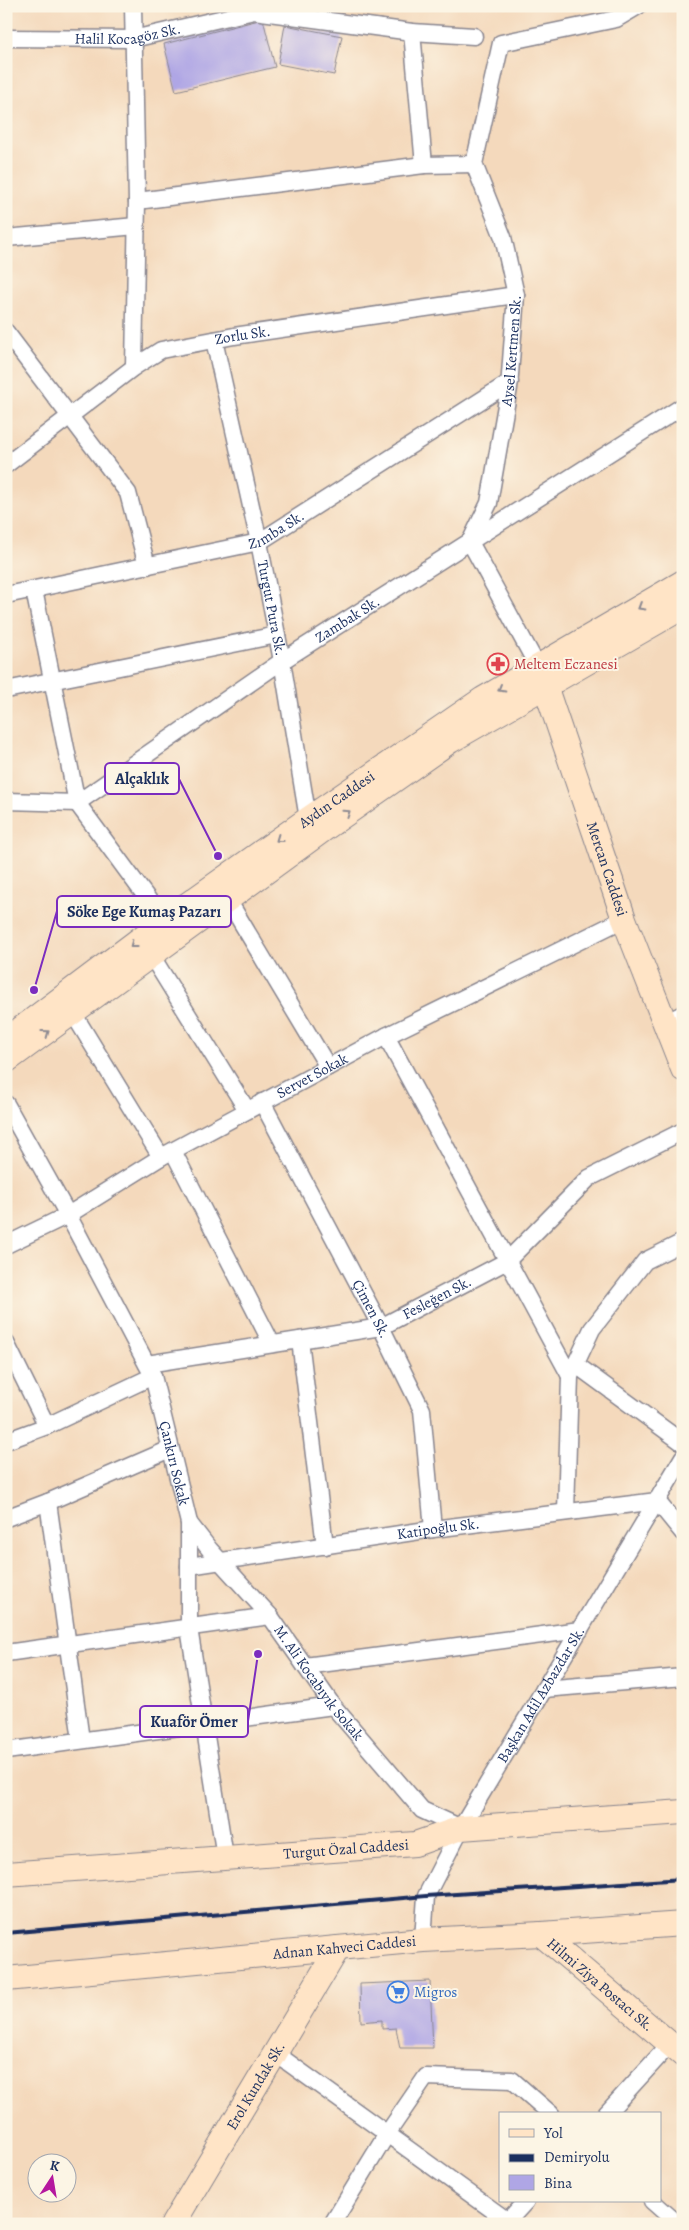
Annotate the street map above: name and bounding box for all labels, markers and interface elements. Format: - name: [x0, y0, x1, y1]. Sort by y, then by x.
- street label: Halil Kocagöz Sk.: [74, 18, 183, 49]
- street label: Aysel Kertmen Sk.: [496, 294, 526, 408]
- street label: Zorlu Sk.: [213, 321, 272, 349]
- street label: Zımba Sk.: [246, 506, 308, 554]
- street label: Turgut Pura Sk.: [253, 558, 291, 657]
- street label: Zambak Sk.: [311, 591, 384, 647]
- one-way arrow: [637, 600, 646, 610]
- pharmacy icon: Meltem Eczanesi: [486, 652, 510, 676]
- place label: Meltem Eczanesi: [514, 654, 618, 674]
- one-way arrow: [497, 683, 506, 693]
- callout: Alçaklık: [105, 763, 179, 794]
- street label: Aydın Caddesi: [294, 766, 379, 833]
- text: Alçaklık: [114, 768, 170, 790]
- one-way arrow: [341, 810, 351, 819]
- street label: Mercan Caddesi: [582, 819, 632, 919]
- one-way arrow: [275, 833, 285, 842]
- callout: Söke Ege Kumaş Pazarı: [57, 896, 231, 927]
- text: Söke Ege Kumaş Pazarı: [67, 901, 221, 923]
- one-way arrow: [130, 939, 139, 947]
- one-way arrow: [40, 1030, 49, 1038]
- street label: Servet Sokak: [273, 1048, 352, 1103]
- street label: Fesleğen Sk.: [399, 1271, 475, 1324]
- street label: Çimen Sk.: [348, 1276, 395, 1342]
- street label: Çankırı Sokak: [154, 1419, 194, 1508]
- street label: Katipoğlu Sk.: [396, 1513, 481, 1544]
- street label: M. Ali Kocabıyık Sokak: [269, 1621, 368, 1745]
- street label: Başkan Adil Azbazdar Sk.: [492, 1623, 589, 1767]
- callout: Kuaför Ömer: [140, 1706, 248, 1737]
- text: Kuaför Ömer: [150, 1711, 238, 1733]
- street label: Turgut Özal Caddesi: [283, 1834, 409, 1864]
- street label: Adnan Kahveci Caddesi: [271, 1931, 417, 1964]
- street label: Hilmi Ziya Postacı Sk.: [543, 1933, 658, 2036]
- supermarket icon: Migros: [386, 1980, 410, 2004]
- place label: Migros: [414, 1982, 457, 2002]
- street label: Erol Kundak Sk.: [222, 2038, 290, 2133]
- legend: [499, 2112, 662, 2202]
- text: Yol: [543, 2123, 563, 2143]
- text: Demiryolu: [544, 2147, 611, 2167]
- north arrow: [28, 2152, 78, 2202]
- text: K: [48, 2156, 62, 2176]
- text: Bina: [544, 2173, 572, 2193]

